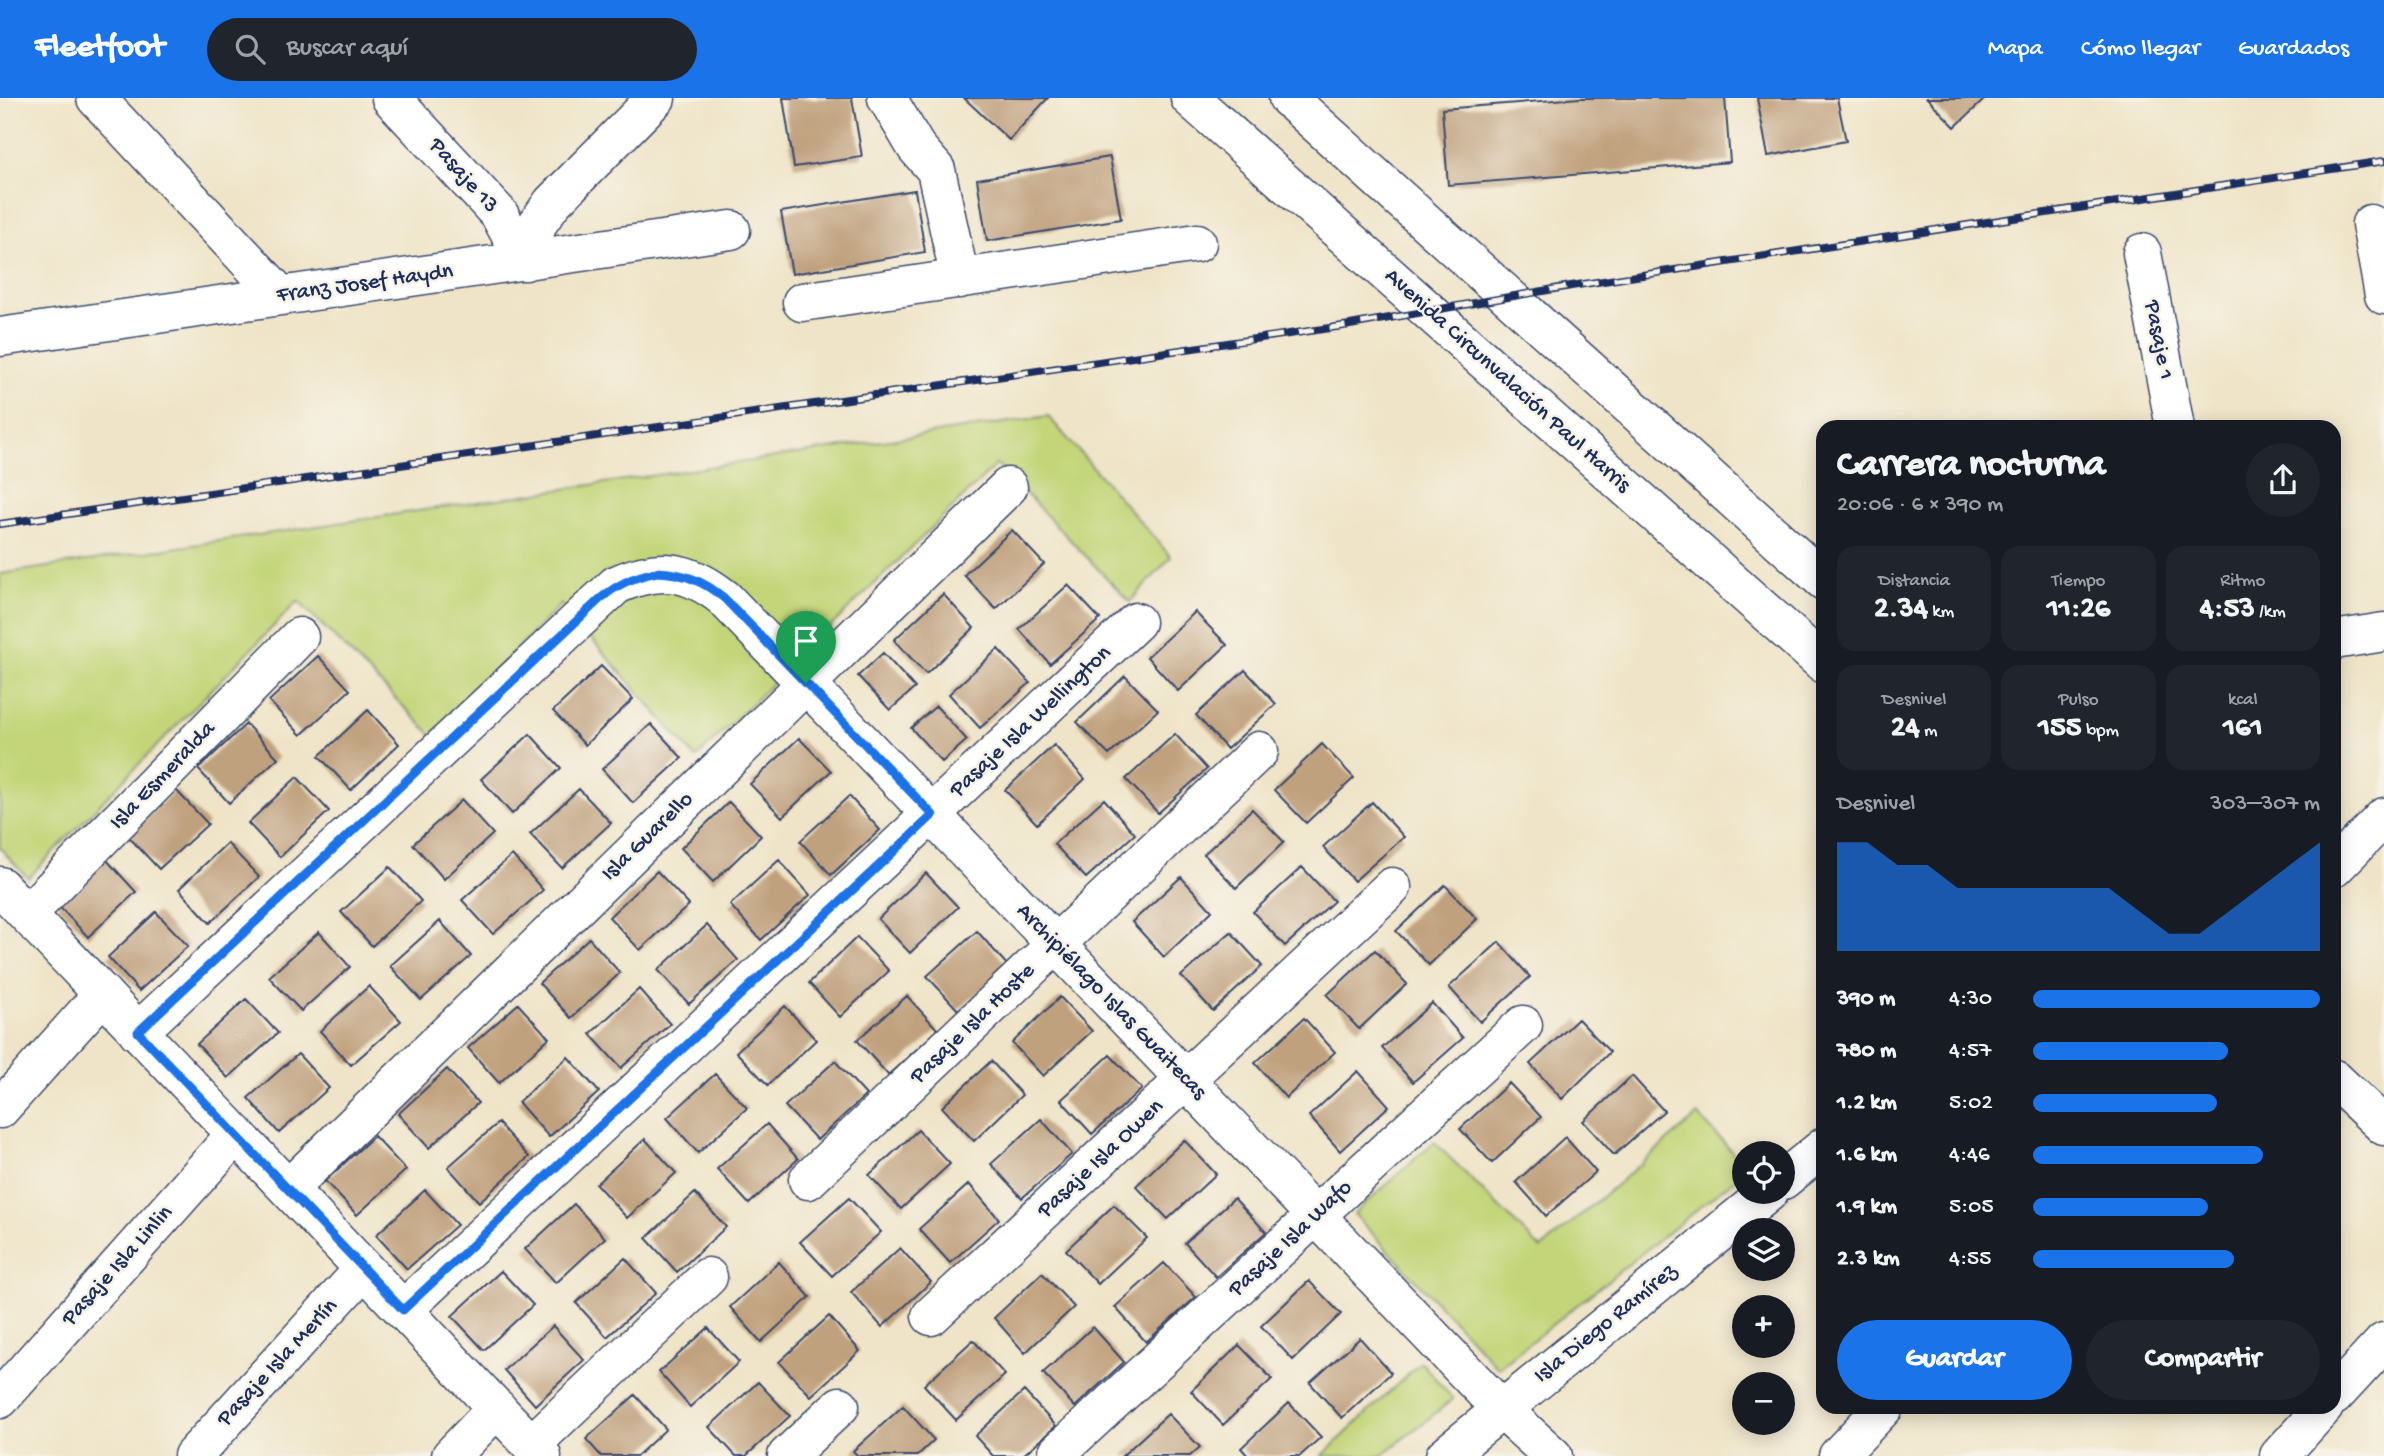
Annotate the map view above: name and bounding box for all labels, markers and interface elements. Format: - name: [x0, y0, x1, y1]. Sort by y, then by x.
- search box: [207, 18, 697, 81]
- text: Fleetfoot: [35, 30, 165, 68]
- icon: search: [231, 30, 269, 68]
- text: Buscar aquí: [287, 34, 408, 65]
- text: Mapa: [1988, 35, 2043, 64]
- text: Cómo llegar: [2081, 35, 2200, 64]
- text: Guardados: [2238, 35, 2349, 64]
- street label: Pasaje 13: [422, 132, 504, 219]
- street label: Franz Josef Haydn: [274, 258, 455, 310]
- street label: Avenida Circunvalación Paul Harris: [1378, 263, 1636, 499]
- street label: Pasaje 1: [2137, 297, 2179, 382]
- button: share: [2246, 443, 2320, 517]
- text: Carrera nocturna: [1837, 444, 2105, 488]
- text: 20:06 · 6 × 390 m: [1837, 492, 2003, 519]
- text: Distancia: [1878, 570, 1950, 593]
- text: Tiempo: [2052, 570, 2105, 593]
- text: Ritmo: [2220, 570, 2265, 593]
- text: 2.34: [1874, 593, 1928, 628]
- text: 11:26: [2047, 593, 2110, 628]
- text: 4:53: [2200, 593, 2255, 628]
- text: km: [1928, 601, 1954, 624]
- text: /km: [2255, 601, 2286, 624]
- pin: [776, 611, 836, 683]
- icon: arrive: [787, 622, 825, 660]
- street label: Pasaje Isla Wellington: [944, 640, 1117, 804]
- text: Desnivel: [1882, 689, 1947, 712]
- text: Pulso: [2058, 689, 2099, 712]
- text: kcal: [2228, 689, 2258, 712]
- text: 24: [1891, 712, 1920, 747]
- text: 155: [2038, 712, 2082, 747]
- text: 161: [2223, 712, 2263, 747]
- street label: Isla Esmeralda: [104, 715, 222, 836]
- text: m: [1920, 720, 1938, 743]
- text: bpm: [2082, 720, 2119, 743]
- street label: Isla Guarello: [596, 786, 700, 888]
- text: Desnivel: [1837, 791, 1915, 818]
- text: 303–307 m: [2210, 791, 2320, 818]
- street label: Archipiélago Islas Guaitecas: [1010, 898, 1212, 1106]
- street label: Pasaje Isla Hoste: [904, 957, 1042, 1091]
- text: 390 m: [1837, 986, 1895, 1013]
- text: 4:30: [1949, 986, 1992, 1013]
- text: 780 m: [1837, 1038, 1896, 1065]
- text: 4:57: [1949, 1038, 1991, 1065]
- text: 1.2 km: [1837, 1090, 1897, 1117]
- text: 5:02: [1949, 1090, 1993, 1117]
- street label: Pasaje Isla Owen: [1032, 1094, 1170, 1225]
- map controls: [1732, 1141, 1795, 1435]
- button: locate: [1732, 1141, 1795, 1204]
- text: 1.6 km: [1837, 1142, 1897, 1169]
- text: 4:46: [1949, 1142, 1990, 1169]
- street label: Pasaje Isla Wafo: [1223, 1175, 1358, 1304]
- text: 1.9 km: [1837, 1194, 1897, 1221]
- text: 5:05: [1949, 1194, 1993, 1221]
- street label: Pasaje Isla Linlin: [56, 1200, 179, 1333]
- button: layers: [1732, 1218, 1795, 1281]
- text: 2.3 km: [1837, 1246, 1899, 1273]
- text: 4:55: [1949, 1246, 1991, 1273]
- street label: Isla Diego Ramírez: [1529, 1258, 1684, 1390]
- street label: Pasaje Isla Merlín: [211, 1293, 344, 1433]
- button: +: [1732, 1295, 1795, 1358]
- button: Guardar: [1837, 1320, 2072, 1400]
- button: Compartir: [2086, 1320, 2320, 1400]
- button: −: [1732, 1372, 1795, 1435]

